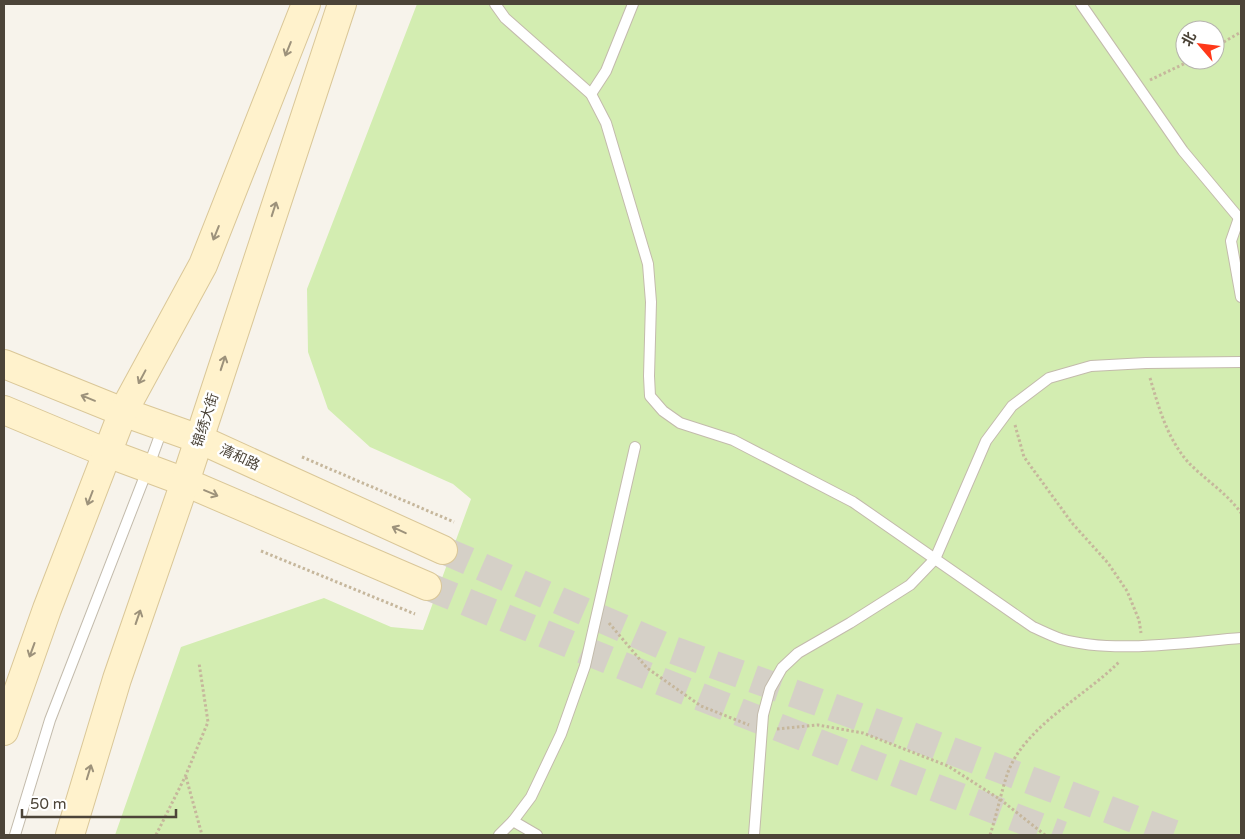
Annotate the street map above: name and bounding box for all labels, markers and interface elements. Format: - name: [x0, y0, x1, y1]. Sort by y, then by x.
- north arrow: [1175, 20, 1225, 70]
- text: 北: [1178, 29, 1200, 49]
- one-way arrow: [283, 41, 292, 56]
- one-way arrow: [270, 202, 279, 217]
- one-way arrow: [210, 225, 220, 240]
- one-way arrow: [219, 356, 228, 372]
- one-way arrow: [137, 370, 147, 385]
- street label: 锦绣大街: [189, 391, 222, 449]
- one-way arrow: [81, 393, 96, 402]
- street label: 清和路: [217, 441, 262, 474]
- one-way arrow: [85, 490, 94, 505]
- one-way arrow: [204, 490, 219, 499]
- one-way arrow: [391, 525, 406, 535]
- one-way arrow: [134, 609, 144, 625]
- one-way arrow: [27, 642, 37, 658]
- one-way arrow: [85, 764, 95, 780]
- scale bar: [22, 786, 176, 818]
- text: 50 m: [30, 795, 67, 813]

